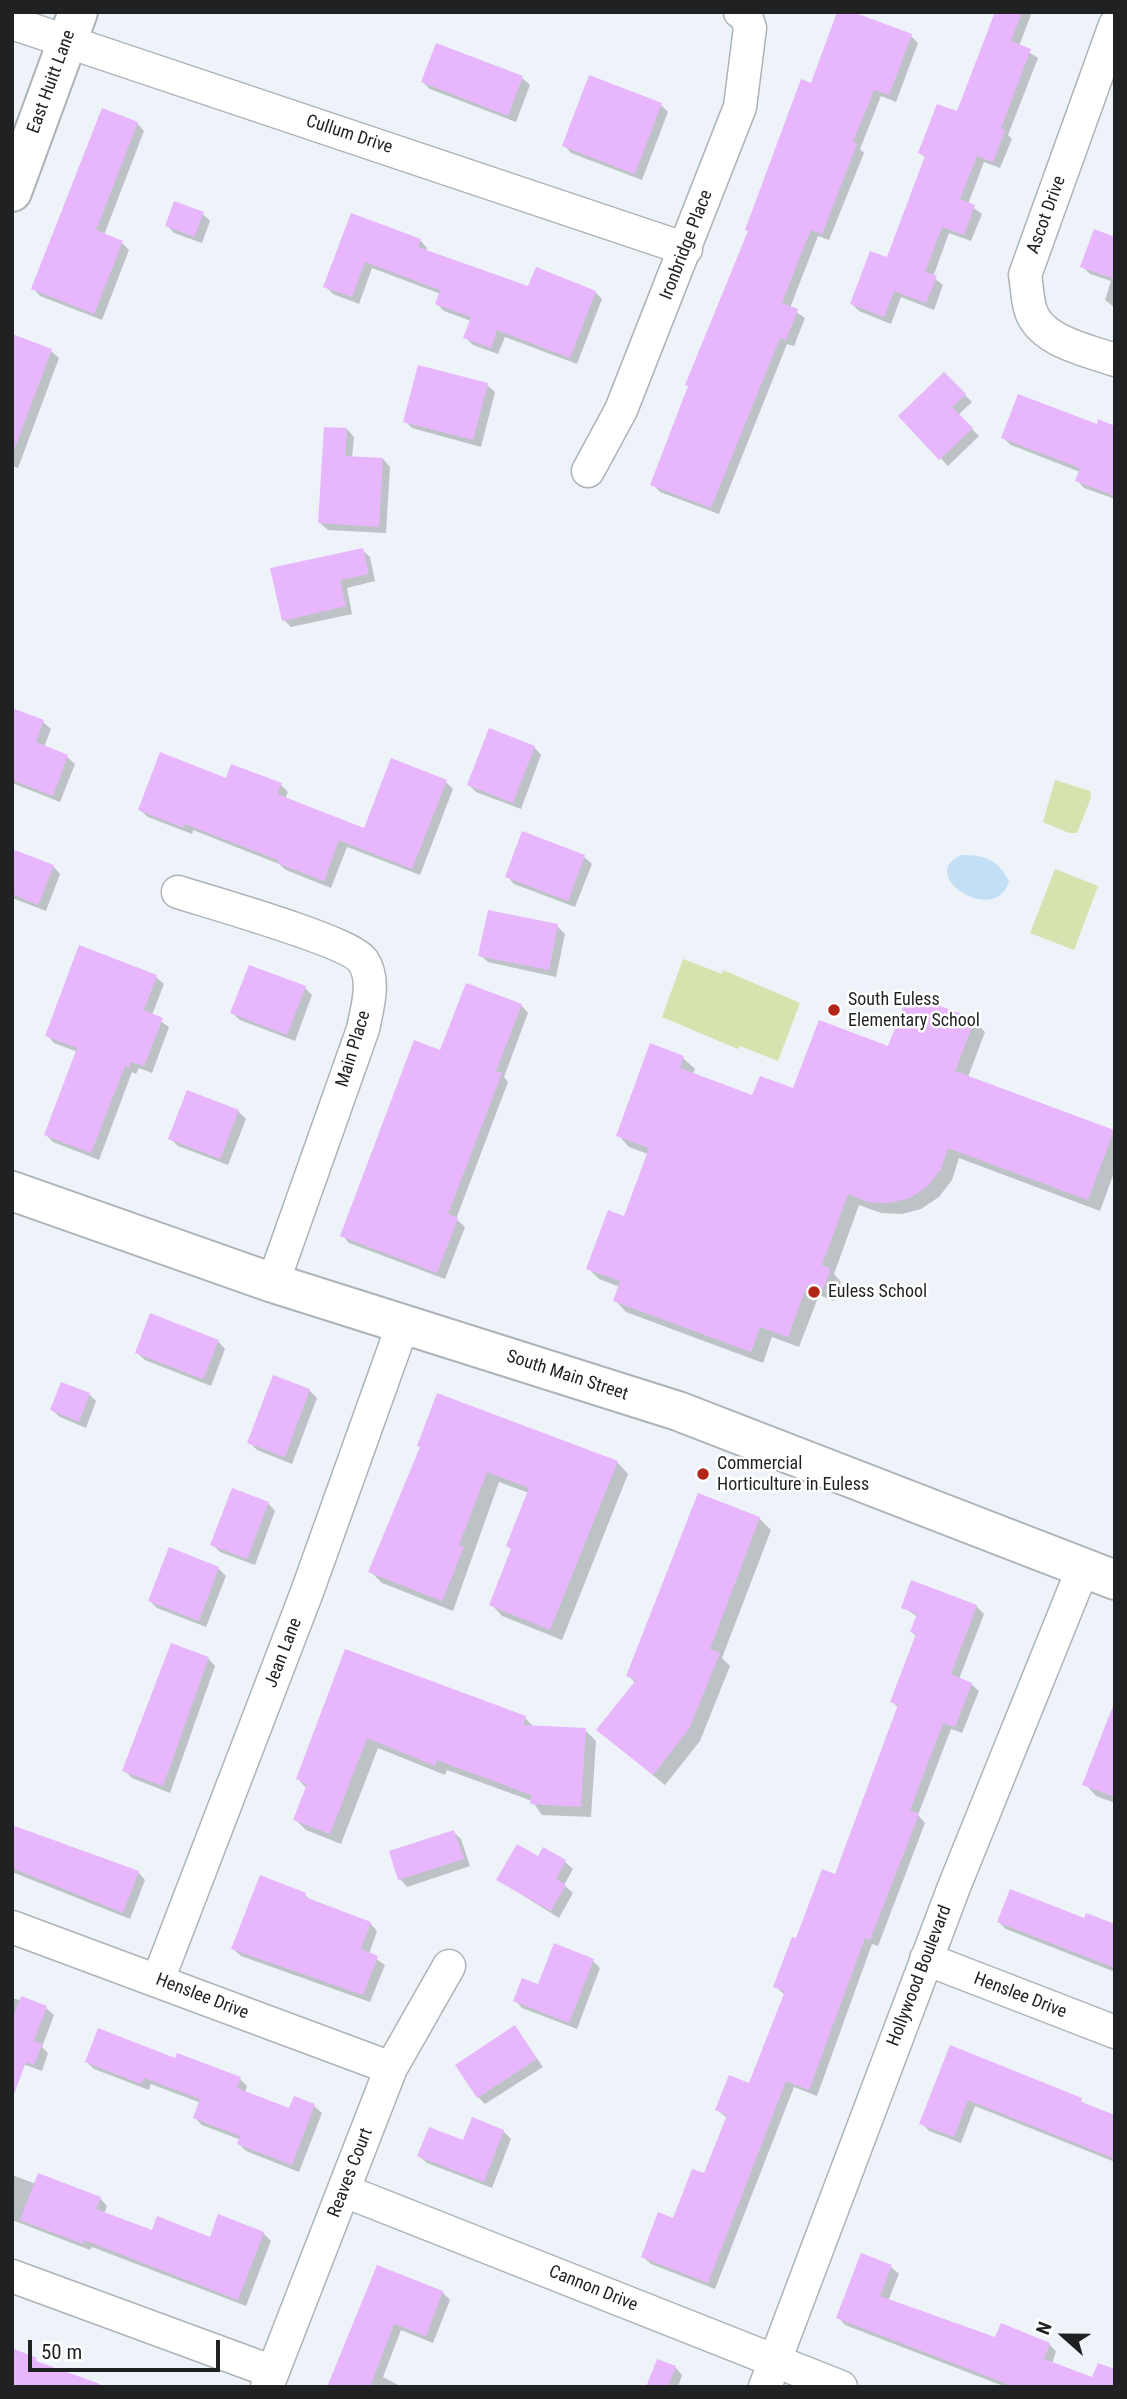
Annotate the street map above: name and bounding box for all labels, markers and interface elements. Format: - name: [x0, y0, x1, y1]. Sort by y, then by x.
- street label: East Huitt Lane: [23, 27, 81, 137]
- street label: Cullum Drive: [303, 111, 395, 159]
- street label: Ascot Drive: [1023, 173, 1071, 257]
- street label: Ironbridge Place: [656, 187, 718, 303]
- place label: South Euless Elementary School: [848, 989, 980, 1032]
- marker: South Euless Elementary School: [826, 1002, 842, 1018]
- street label: Main Place: [332, 1008, 376, 1090]
- place label: Euless School: [828, 1281, 927, 1303]
- marker: Euless School: [806, 1284, 822, 1300]
- street label: South Main Street: [503, 1346, 631, 1406]
- place label: Commercial Horticulture in Euless: [717, 1453, 869, 1496]
- marker: Commercial Horticulture in Euless: [695, 1466, 711, 1482]
- street label: Jean Lane: [261, 1615, 307, 1691]
- street label: Hollywood Boulevard: [883, 1902, 957, 2050]
- street label: Henslee Drive: [971, 1968, 1069, 2024]
- street label: Henslee Drive: [153, 1969, 251, 2025]
- street label: Reaves Court: [324, 2125, 378, 2221]
- street label: Cannon Drive: [545, 2261, 641, 2317]
- north arrow: [1029, 2301, 1099, 2371]
- text: N: [1031, 2319, 1057, 2338]
- scale bar: [32, 2326, 224, 2370]
- text: 50 m: [41, 2340, 82, 2364]

